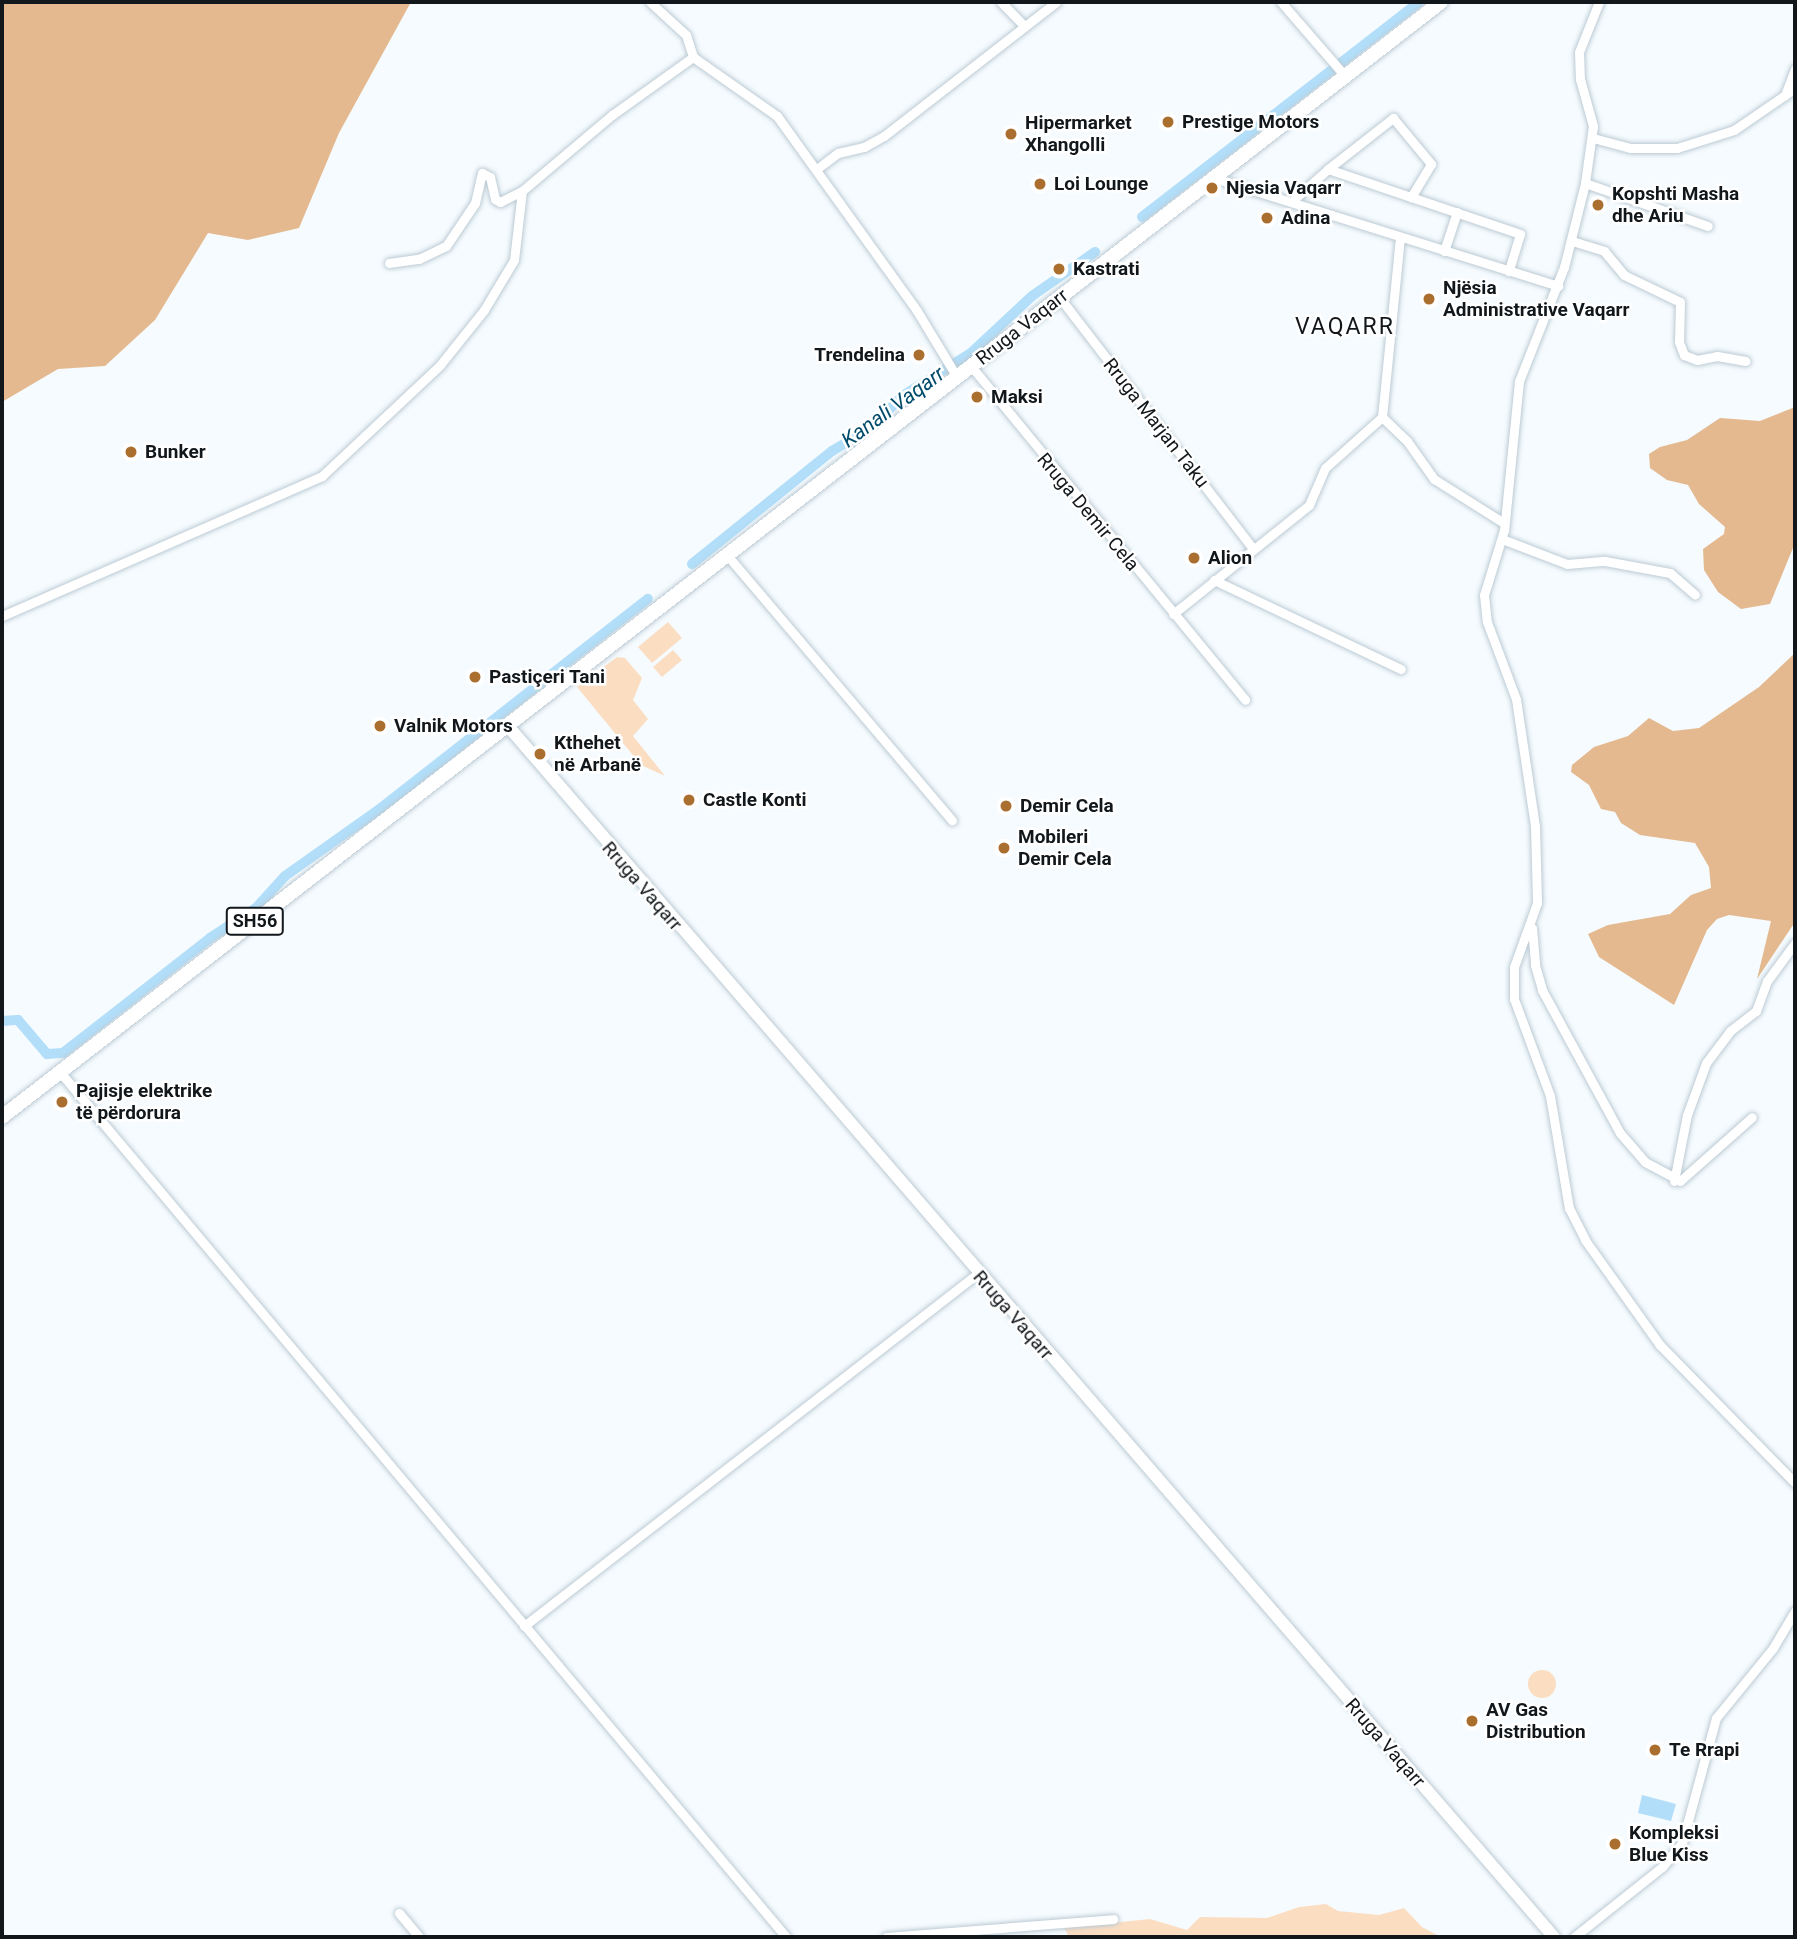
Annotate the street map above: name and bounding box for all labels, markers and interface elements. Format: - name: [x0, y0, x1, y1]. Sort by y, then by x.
- place label: Prestige Motors: [1182, 111, 1319, 133]
- place label: Hipermarket Xhangolli: [1025, 112, 1132, 156]
- marker: Prestige Motors: [1160, 114, 1176, 130]
- marker: Hipermarket Xhangolli: [1003, 126, 1019, 142]
- place label: Loi Lounge: [1054, 173, 1148, 195]
- marker: Loi Lounge: [1032, 176, 1048, 192]
- place label: Njesia Vaqarr: [1226, 177, 1341, 199]
- marker: Njesia Vaqarr: [1204, 180, 1220, 196]
- place label: Kopshti Masha dhe Ariu: [1612, 183, 1739, 227]
- marker: Kopshti Masha dhe Ariu: [1590, 197, 1606, 213]
- place label: Adina: [1281, 207, 1330, 229]
- marker: Adina: [1259, 210, 1275, 226]
- place label: Kastrati: [1073, 258, 1140, 280]
- marker: Kastrati: [1051, 261, 1067, 277]
- place label: Njësia Administrative Vaqarr: [1443, 277, 1630, 321]
- street label: Rruga Vaqarr: [972, 284, 1072, 370]
- marker: Njësia Administrative Vaqarr: [1421, 291, 1437, 307]
- district label: VAQARR: [1296, 313, 1394, 341]
- place label: Trendelina: [814, 344, 905, 366]
- marker: Trendelina: [911, 347, 927, 363]
- street label: Rruga Marjan Taku: [1098, 354, 1214, 492]
- water label: Kanali Vaqarr: [837, 361, 949, 453]
- place label: Maksi: [991, 386, 1043, 408]
- marker: Maksi: [969, 389, 985, 405]
- place label: Bunker: [145, 441, 206, 463]
- marker: Bunker: [123, 444, 139, 460]
- street label: Rruga Demir Cela: [1032, 448, 1144, 576]
- place label: Alion: [1208, 547, 1252, 569]
- marker: Alion: [1186, 550, 1202, 566]
- place label: Pastiçeri Tani: [489, 666, 606, 688]
- marker: Pastiçeri Tani: [467, 669, 483, 685]
- place label: Valnik Motors: [394, 715, 513, 737]
- marker: Valnik Motors: [372, 718, 388, 734]
- place label: Kthehet në Arbanë: [554, 732, 641, 776]
- marker: Kthehet në Arbanë: [532, 746, 548, 762]
- place label: Castle Konti: [703, 789, 806, 811]
- marker: Castle Konti: [681, 792, 697, 808]
- place label: Demir Cela: [1020, 795, 1114, 817]
- marker: Demir Cela: [998, 798, 1014, 814]
- place label: Mobileri Demir Cela: [1018, 826, 1112, 870]
- street label: Rruga Vaqarr: [597, 837, 687, 935]
- marker: Mobileri Demir Cela: [996, 840, 1012, 856]
- road number: SH56: [225, 906, 285, 936]
- place label: Pajisje elektrike të përdorura: [76, 1080, 212, 1124]
- marker: Pajisje elektrike të përdorura: [54, 1094, 70, 1110]
- street label: Rruga Vaqarr: [968, 1266, 1058, 1364]
- street label: Rruga Vaqarr: [1340, 1694, 1430, 1792]
- place label: AV Gas Distribution: [1486, 1699, 1586, 1743]
- marker: AV Gas Distribution: [1464, 1713, 1480, 1729]
- place label: Te Rrapi: [1669, 1739, 1740, 1761]
- marker: Te Rrapi: [1647, 1742, 1663, 1758]
- place label: Kompleksi Blue Kiss: [1629, 1822, 1719, 1866]
- marker: Kompleksi Blue Kiss: [1607, 1836, 1623, 1852]

